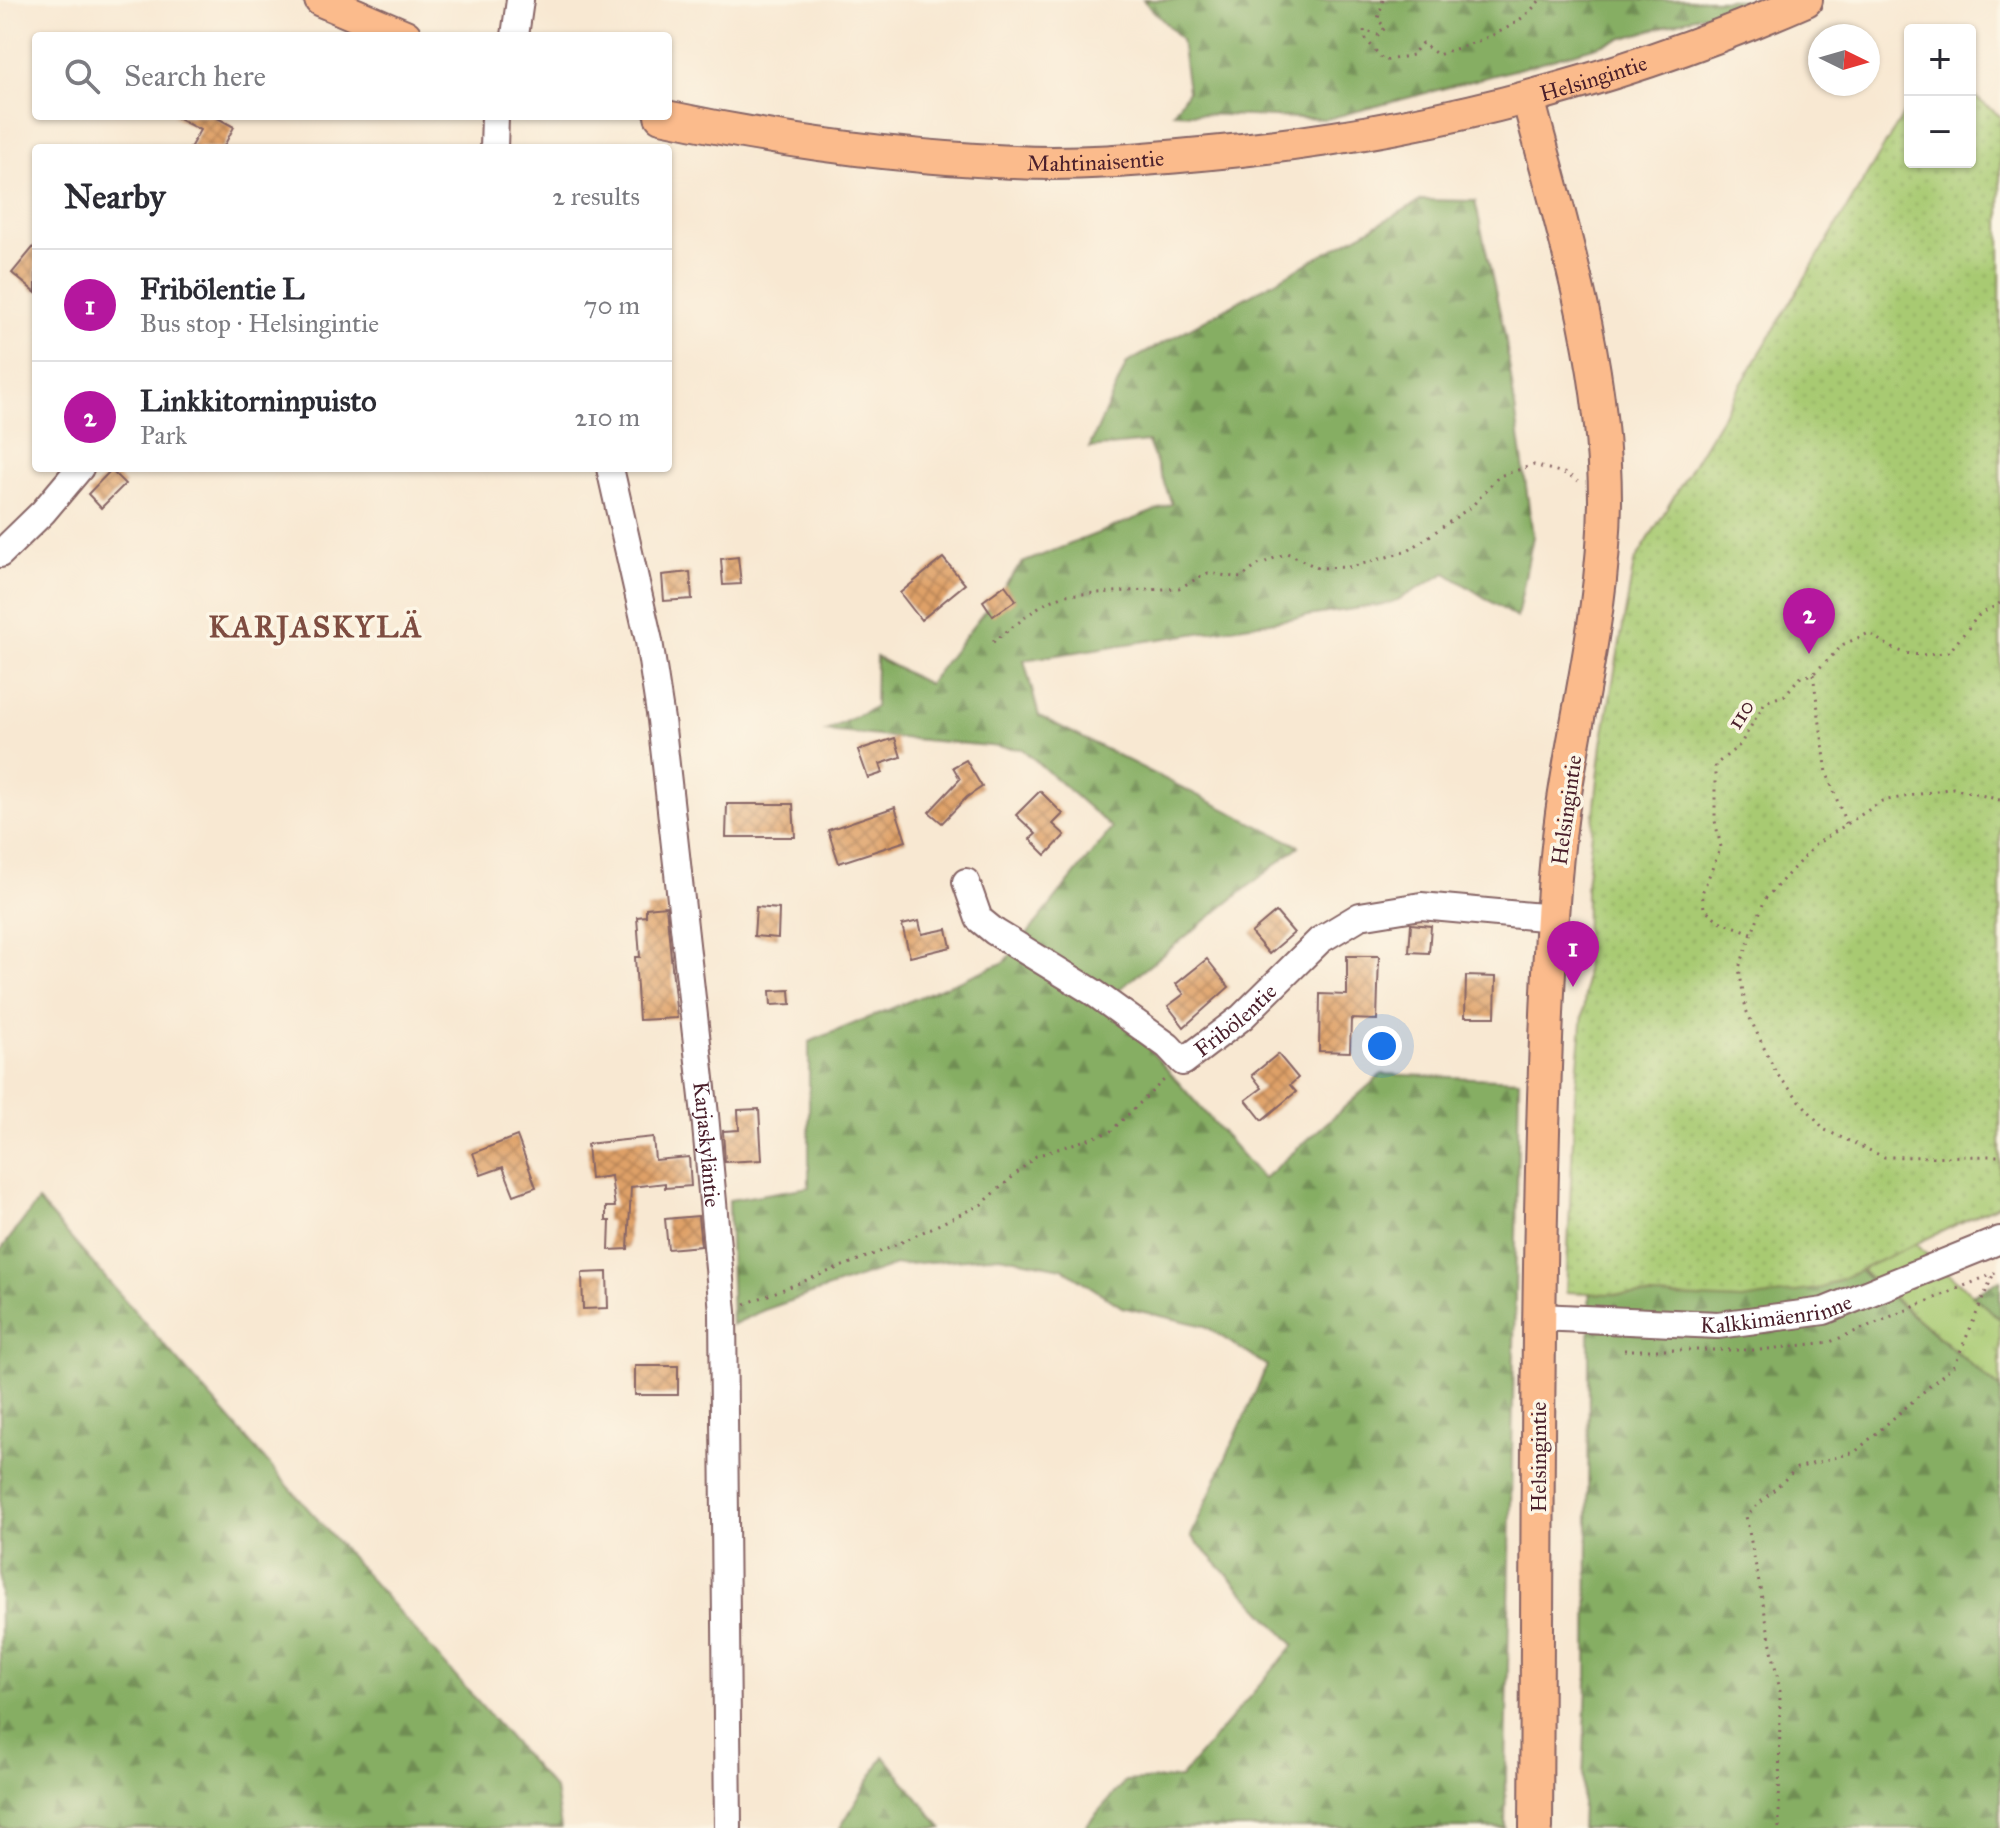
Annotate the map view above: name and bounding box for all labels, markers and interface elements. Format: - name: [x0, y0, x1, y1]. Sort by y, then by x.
- north arrow: [1808, 24, 1880, 96]
- map controls: [1904, 24, 1976, 168]
- button: +: [1904, 24, 1976, 96]
- search box: [32, 32, 672, 120]
- street label: Helsingintie: [1537, 49, 1651, 107]
- icon: search: [60, 54, 104, 98]
- text: Search here: [124, 58, 266, 94]
- button: −: [1904, 96, 1976, 168]
- street label: Mahtinaisentie: [1027, 144, 1165, 177]
- text: Nearby: [64, 176, 166, 217]
- text: 2 results: [552, 180, 640, 212]
- text: Fribölentie L: [140, 271, 305, 307]
- text: 1: [85, 289, 95, 321]
- text: 70 m: [584, 289, 640, 321]
- text: Bus stop · Helsingintie: [140, 307, 379, 339]
- text: Linkkitorninpuisto: [140, 383, 377, 419]
- text: 2: [84, 401, 96, 433]
- text: 210 m: [574, 401, 640, 433]
- text: Park: [140, 419, 187, 451]
- pin: 2: [1783, 588, 1835, 654]
- district label: KARJASKYLÄ: [209, 609, 423, 646]
- street label: 110: [1721, 694, 1760, 734]
- street label: Helsingintie: [1545, 753, 1588, 867]
- pin: 1: [1547, 921, 1599, 987]
- street label: Fribölentie: [1189, 978, 1282, 1063]
- your location: [1362, 1026, 1402, 1066]
- street label: Karjaskyläntie: [687, 1080, 726, 1208]
- street label: Kalkkimäenrinne: [1699, 1288, 1856, 1339]
- street label: Helsingintie: [1525, 1402, 1552, 1512]

